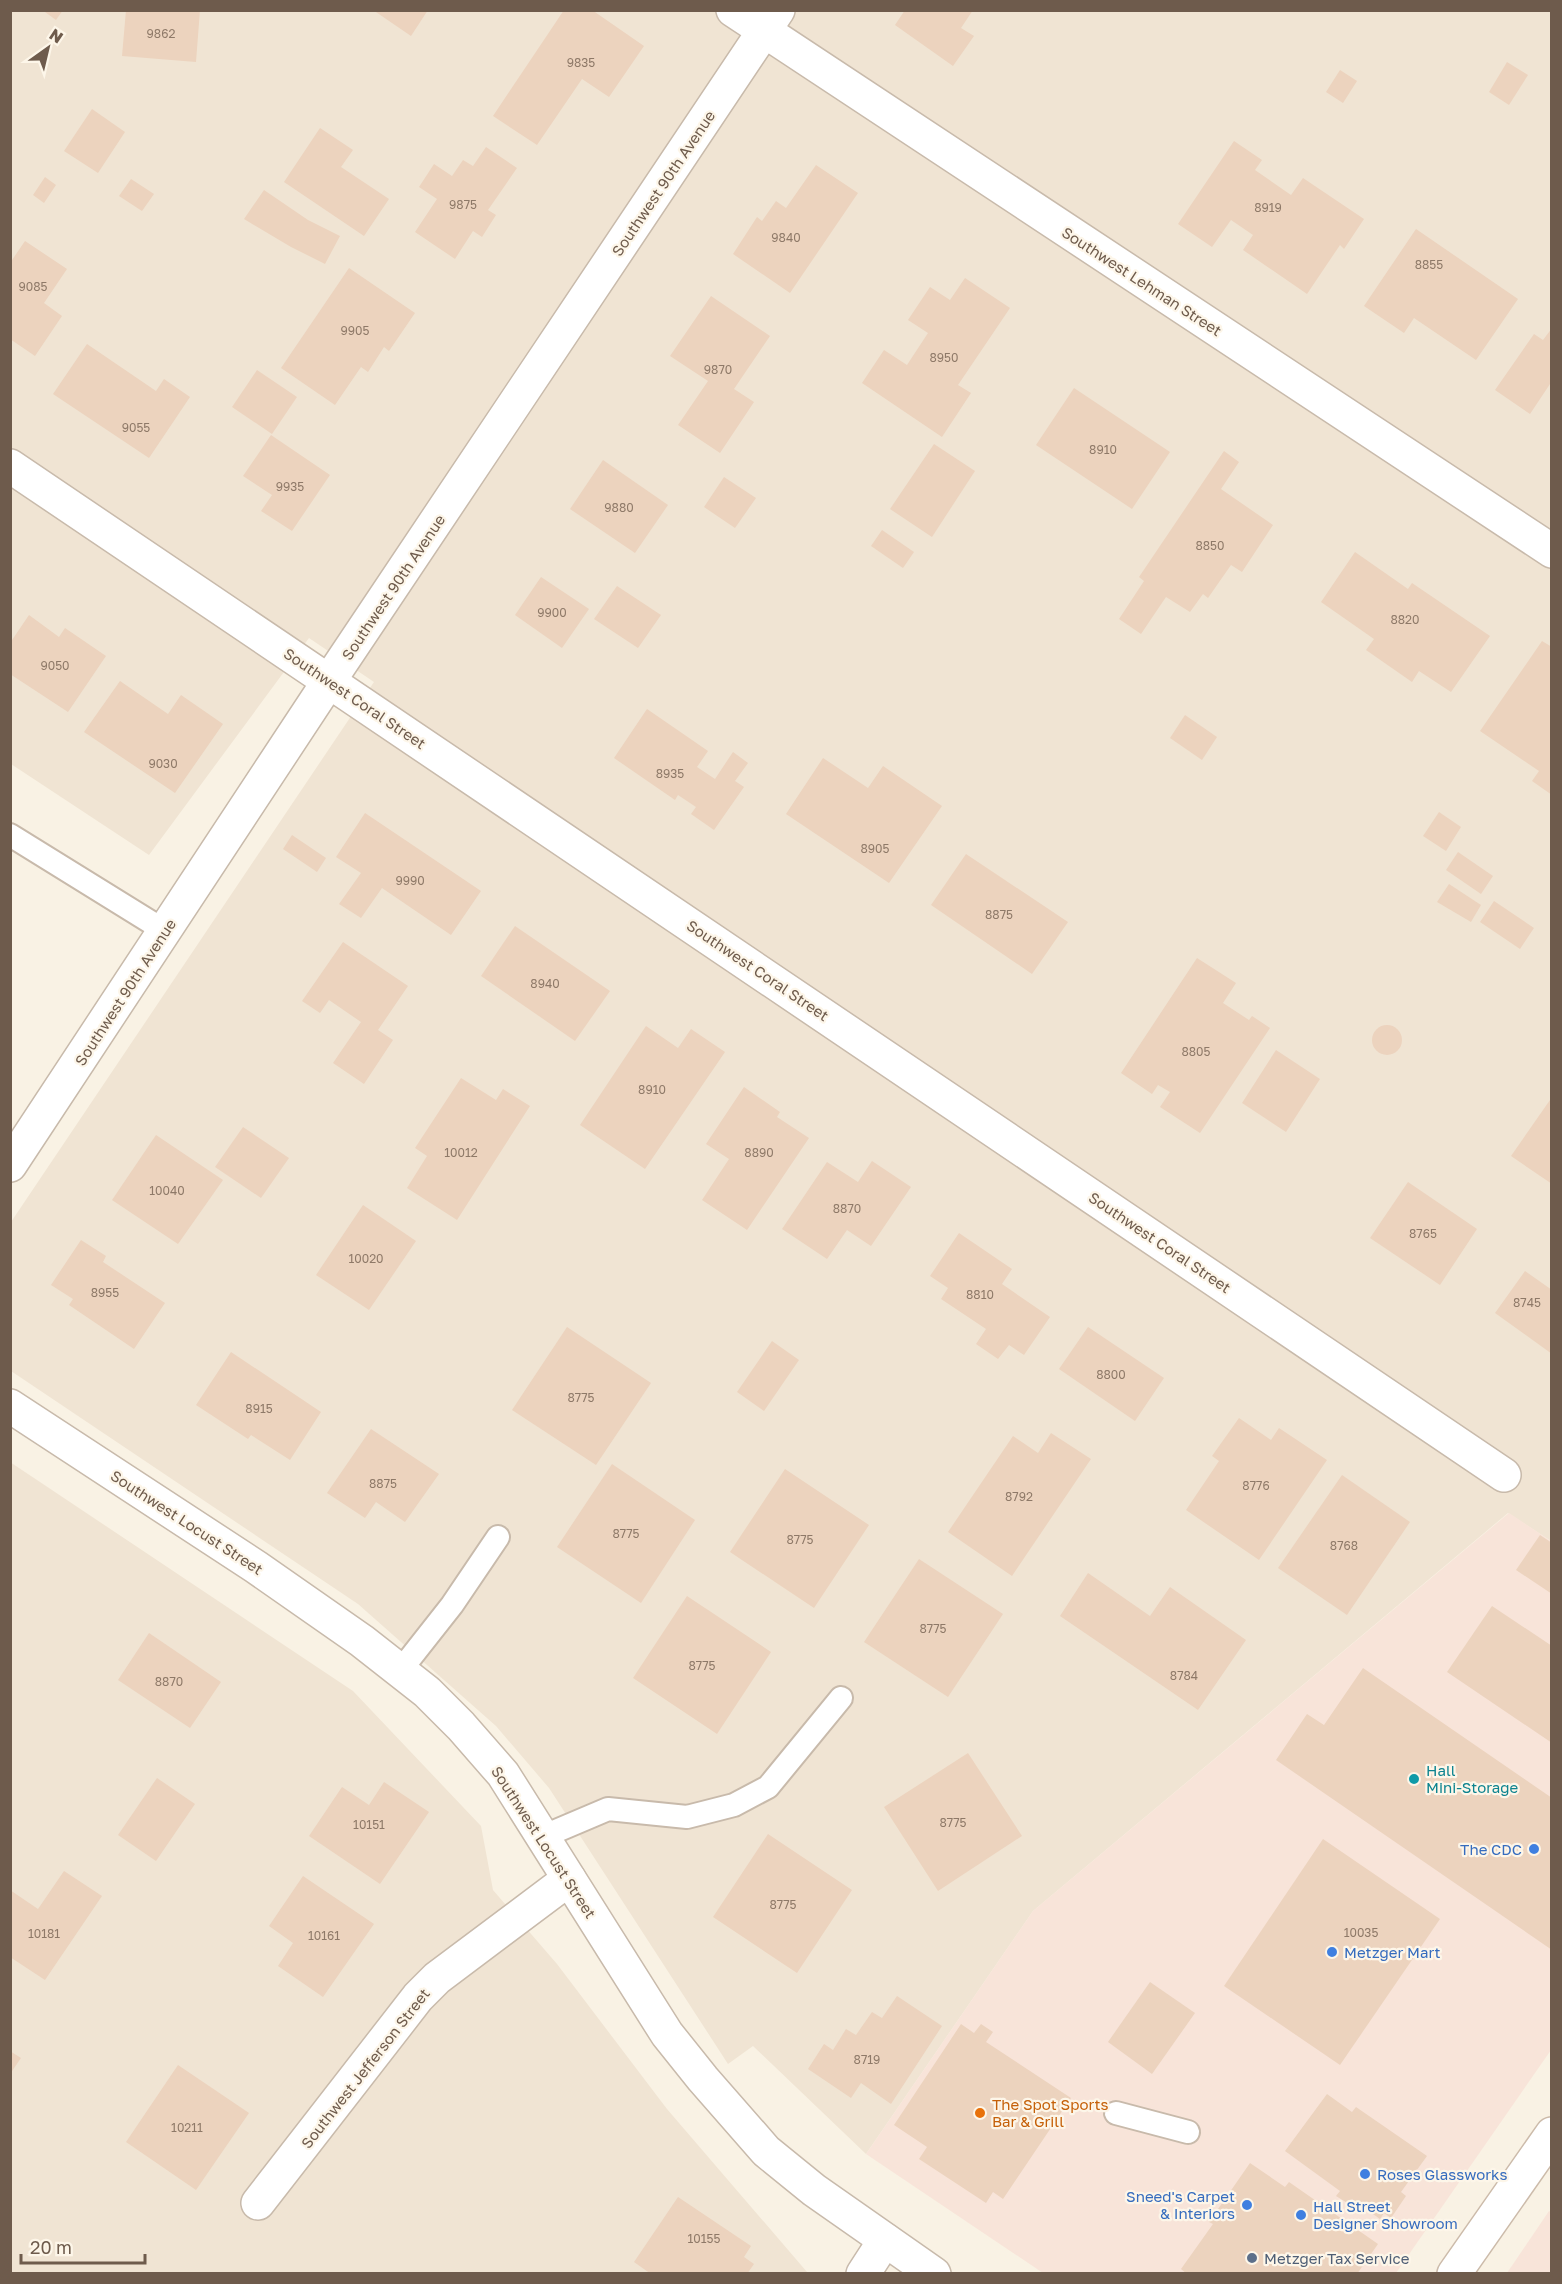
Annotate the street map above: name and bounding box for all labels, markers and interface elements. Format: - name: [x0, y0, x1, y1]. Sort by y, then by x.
- north arrow: [18, 18, 78, 78]
- text: N: [46, 24, 67, 47]
- house number: 9862: [147, 26, 175, 41]
- house number: 9835: [567, 55, 595, 70]
- street label: Southwest 90th Avenue: [608, 107, 719, 259]
- house number: 9875: [449, 197, 477, 212]
- house number: 8919: [1254, 200, 1282, 215]
- street label: Southwest Lehman Street: [1059, 223, 1225, 339]
- house number: 9840: [771, 230, 801, 245]
- house number: 8855: [1415, 257, 1443, 272]
- house number: 9085: [19, 279, 48, 294]
- house number: 9905: [341, 323, 369, 338]
- house number: 8950: [930, 350, 958, 365]
- house number: 9870: [704, 362, 732, 377]
- house number: 9055: [122, 420, 150, 435]
- house number: 8910: [1089, 442, 1117, 457]
- house number: 9935: [276, 479, 304, 494]
- house number: 9880: [604, 500, 634, 515]
- street label: Southwest 90th Avenue: [338, 511, 449, 663]
- house number: 8850: [1195, 538, 1225, 553]
- house number: 9900: [537, 605, 567, 620]
- house number: 8820: [1390, 612, 1420, 627]
- street label: Southwest Coral Street: [281, 644, 429, 752]
- house number: 9050: [40, 658, 70, 673]
- house number: 9030: [148, 756, 178, 771]
- house number: 8935: [656, 766, 684, 781]
- house number: 8905: [861, 841, 890, 856]
- house number: 9990: [395, 873, 425, 888]
- house number: 8875: [985, 907, 1013, 922]
- street label: Southwest 90th Avenue: [71, 915, 179, 1069]
- street label: Southwest Coral Street: [684, 916, 832, 1024]
- house number: 8940: [530, 976, 560, 991]
- house number: 8805: [1181, 1044, 1211, 1059]
- house number: 8910: [638, 1082, 666, 1097]
- house number: 10012: [444, 1145, 478, 1160]
- house number: 8890: [744, 1145, 774, 1160]
- house number: 10040: [149, 1183, 185, 1198]
- street label: Southwest Coral Street: [1086, 1188, 1234, 1296]
- house number: 8870: [833, 1201, 861, 1216]
- house number: 8765: [1409, 1226, 1437, 1241]
- house number: 10020: [348, 1251, 384, 1266]
- house number: 8955: [91, 1285, 119, 1300]
- house number: 8810: [966, 1287, 994, 1302]
- house number: 8745: [1513, 1295, 1541, 1310]
- house number: 8800: [1096, 1367, 1126, 1382]
- house number: 8775: [567, 1390, 595, 1405]
- house number: 8915: [245, 1401, 273, 1416]
- street label: Southwest Locust Street: [107, 1466, 267, 1578]
- house number: 8875: [369, 1476, 397, 1491]
- house number: 8776: [1242, 1478, 1270, 1493]
- house number: 8792: [1005, 1489, 1033, 1504]
- house number: 8775: [612, 1526, 640, 1541]
- house number: 8775: [786, 1532, 814, 1547]
- house number: 8768: [1330, 1538, 1358, 1553]
- house number: 8775: [919, 1621, 947, 1636]
- house number: 8775: [688, 1658, 716, 1673]
- house number: 8784: [1170, 1668, 1198, 1683]
- house number: 8870: [155, 1674, 183, 1689]
- place label: Hall Mini-Storage: [1426, 1761, 1519, 1796]
- street label: Southwest Locust Street: [488, 1762, 600, 1922]
- marker: Hall Mini-Storage: [1407, 1772, 1421, 1786]
- house number: 8775: [939, 1815, 967, 1830]
- house number: 10151: [353, 1817, 385, 1832]
- place label: The CDC: [1460, 1840, 1522, 1858]
- marker: The CDC: [1527, 1842, 1541, 1856]
- house number: 8775: [769, 1897, 797, 1912]
- house number: 10035: [1344, 1925, 1378, 1940]
- house number: 10181: [28, 1926, 60, 1941]
- house number: 10161: [308, 1928, 340, 1943]
- place label: Metzger Mart: [1344, 1943, 1441, 1961]
- marker: Metzger Mart: [1325, 1945, 1339, 1959]
- street label: Southwest Jefferson Street: [297, 1985, 433, 2151]
- house number: 8719: [854, 2052, 880, 2067]
- place label: The Spot Sports Bar & Grill: [992, 2095, 1109, 2130]
- marker: The Spot Sports Bar & Grill: [973, 2106, 987, 2120]
- house number: 10211: [171, 2120, 203, 2135]
- place label: Roses Glassworks: [1377, 2165, 1507, 2183]
- marker: Roses Glassworks: [1358, 2167, 1372, 2181]
- place label: Sneed's Carpet & Interiors: [1126, 2187, 1235, 2222]
- place label: Hall Street Designer Showroom: [1313, 2197, 1458, 2232]
- marker: Sneed's Carpet & Interiors: [1240, 2198, 1254, 2212]
- marker: Hall Street Designer Showroom: [1294, 2208, 1308, 2222]
- scale bar: [21, 2227, 146, 2265]
- house number: 10155: [687, 2231, 721, 2246]
- text: 20 m: [30, 2236, 72, 2258]
- place label: Metzger Tax Service: [1264, 2249, 1410, 2267]
- marker: Metzger Tax Service: [1245, 2251, 1259, 2265]

